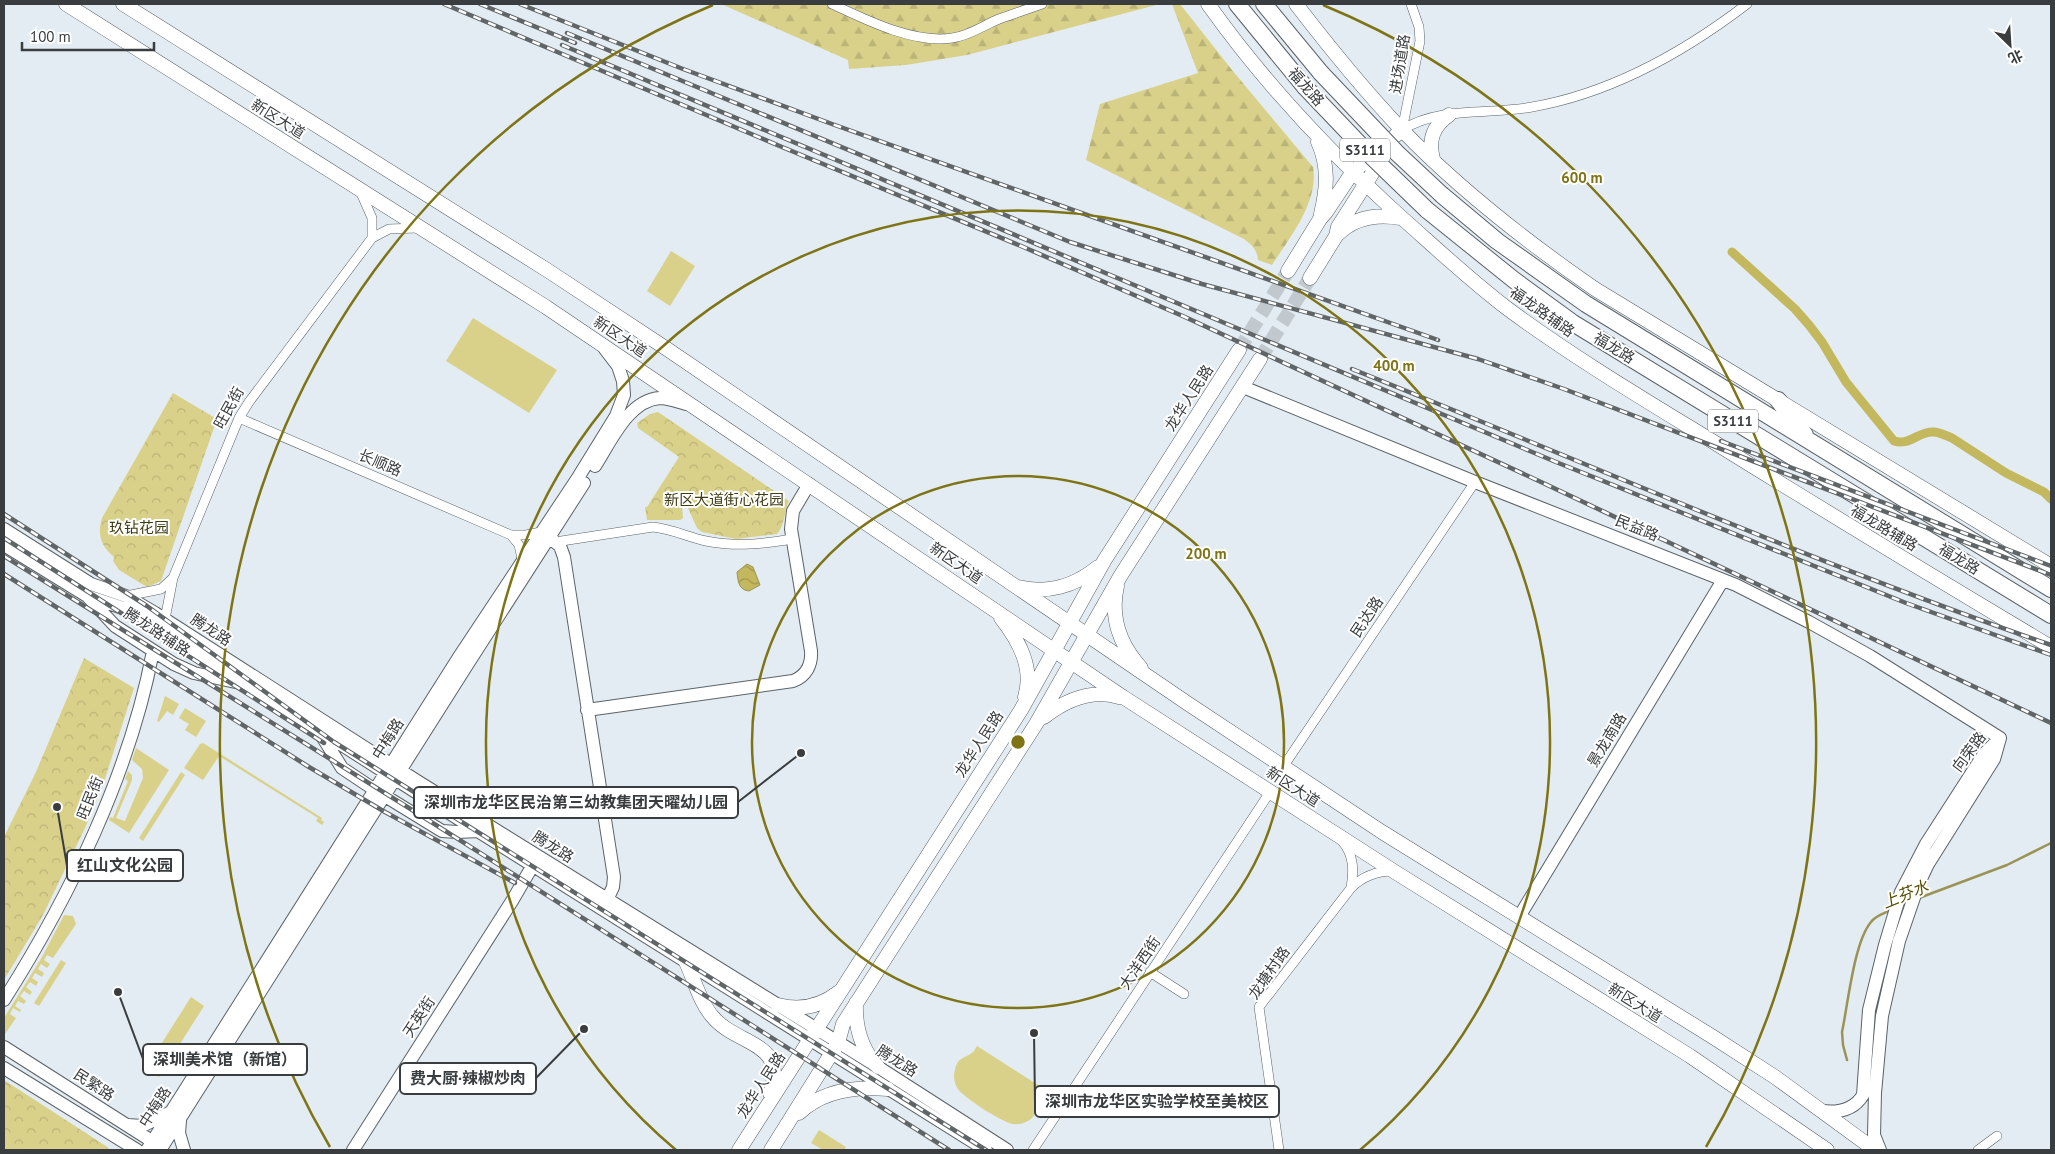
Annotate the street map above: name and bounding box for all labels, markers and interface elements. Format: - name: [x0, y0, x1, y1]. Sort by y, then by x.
- scale bar: [22, 20, 155, 52]
- north arrow: [1985, 20, 2035, 70]
- text: 100 m: [30, 27, 71, 46]
- street label: 进场道路: [1385, 33, 1414, 95]
- text: 北: [2005, 46, 2026, 68]
- street label: 福龙路: [1284, 64, 1328, 110]
- street label: 新区大道: [248, 95, 309, 143]
- road number: S3111: [1340, 138, 1390, 162]
- text: 600 m: [1561, 168, 1603, 187]
- street label: 福龙路辅路: [1506, 282, 1578, 341]
- street label: 新区大道: [590, 312, 650, 361]
- street label: 福龙路: [1590, 328, 1638, 367]
- text: 400 m: [1373, 356, 1415, 375]
- street label: 龙华人民路: [1160, 361, 1217, 434]
- street label: 旺民街: [209, 383, 248, 432]
- road number: S3111: [1708, 410, 1758, 432]
- street label: 长顺路: [356, 445, 405, 480]
- park label: 新区大道街心花园: [664, 490, 784, 509]
- street label: 福龙路辅路: [1847, 500, 1921, 555]
- street label: 民益路: [1613, 510, 1662, 545]
- park label: 玖钻花园: [109, 518, 169, 537]
- street label: 新区大道: [926, 538, 986, 588]
- street label: 福龙路: [1935, 539, 1983, 578]
- text: 200 m: [1185, 544, 1227, 563]
- street label: 民达路: [1346, 593, 1387, 641]
- street label: 腾龙路辅路: [121, 603, 194, 660]
- street label: 腾龙路: [187, 609, 235, 650]
- street label: 龙华人民路: [950, 707, 1007, 780]
- street label: 景龙南路: [1583, 709, 1630, 770]
- street label: 中梅路: [368, 715, 408, 763]
- street label: 向荣路: [1947, 728, 1990, 775]
- centre of rings: [1009, 733, 1027, 751]
- street label: 新区大道: [1263, 762, 1324, 811]
- street label: 旺民街: [72, 773, 107, 822]
- callout: 深圳市龙华区民治第三幼教集团天曜幼儿园: [414, 787, 738, 818]
- text: 深圳市龙华区民治第三幼教集团天曜幼儿园: [424, 792, 728, 812]
- street label: 腾龙路: [529, 827, 577, 867]
- callout: 红山文化公园: [67, 850, 183, 881]
- text: 红山文化公园: [77, 855, 173, 875]
- water label: 上芬水: [1879, 875, 1932, 912]
- street label: 大洋西街: [1115, 933, 1164, 993]
- street label: 龙塘村路: [1244, 943, 1294, 1003]
- street label: 新区大道: [1605, 979, 1666, 1027]
- street label: 天英街: [398, 993, 439, 1041]
- street label: 腾龙路: [873, 1041, 921, 1081]
- callout: 深圳美术馆（新馆）: [143, 1044, 307, 1075]
- street label: 龙华人民路: [732, 1048, 789, 1121]
- text: 深圳美术馆（新馆）: [153, 1049, 297, 1069]
- callout: 费大厨·辣椒炒肉: [400, 1063, 536, 1094]
- street label: 民繁路: [70, 1064, 118, 1105]
- text: 费大厨·辣椒炒肉: [410, 1068, 526, 1088]
- street label: 中梅路: [134, 1083, 175, 1131]
- callout: 深圳市龙华区实验学校至美校区: [1035, 1086, 1279, 1117]
- text: 深圳市龙华区实验学校至美校区: [1045, 1091, 1269, 1111]

